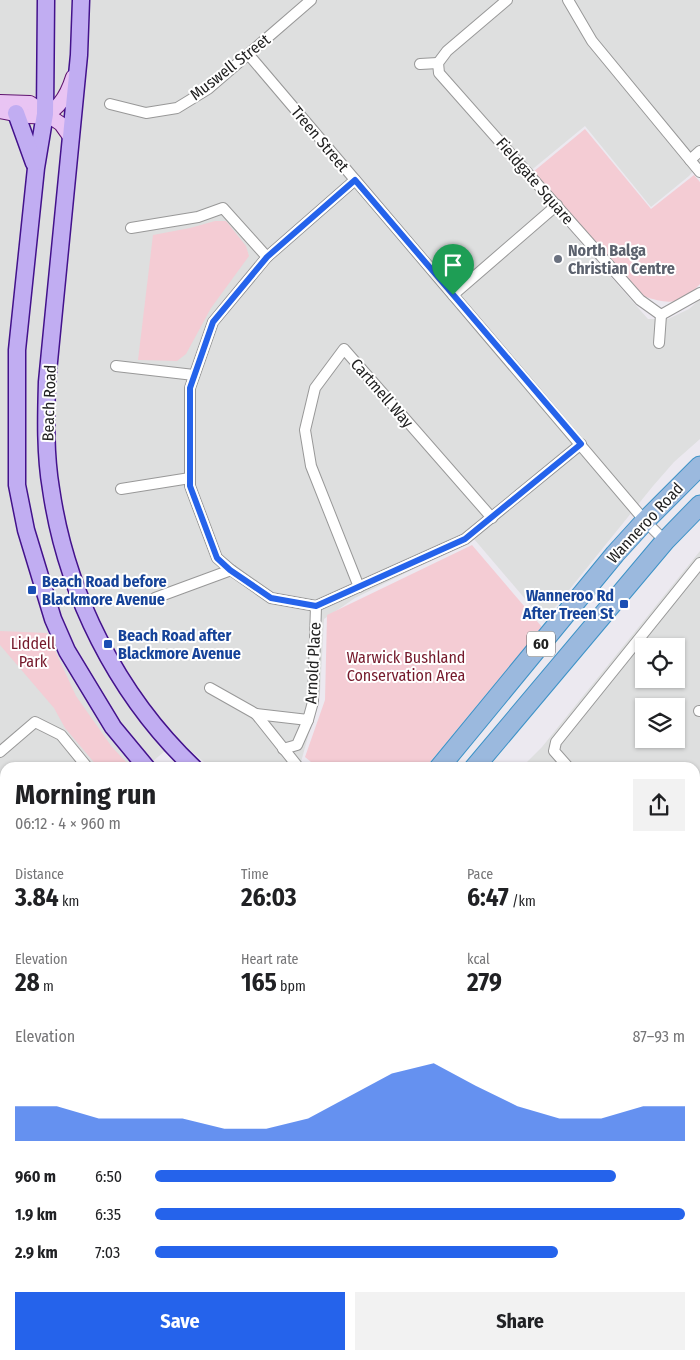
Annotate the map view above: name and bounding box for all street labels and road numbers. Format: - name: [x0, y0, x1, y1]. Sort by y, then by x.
- street label: Muswell Street: [186, 29, 274, 104]
- street label: Treen Street: [287, 102, 353, 176]
- street label: Fieldgate Square: [492, 134, 578, 228]
- street label: Cartmell Way: [347, 355, 418, 432]
- street label: Beach Road: [38, 364, 60, 442]
- street label: Wanneroo Road: [603, 479, 687, 567]
- street label: Arnold Place: [301, 621, 325, 704]
- road number: 60: [527, 632, 555, 656]

